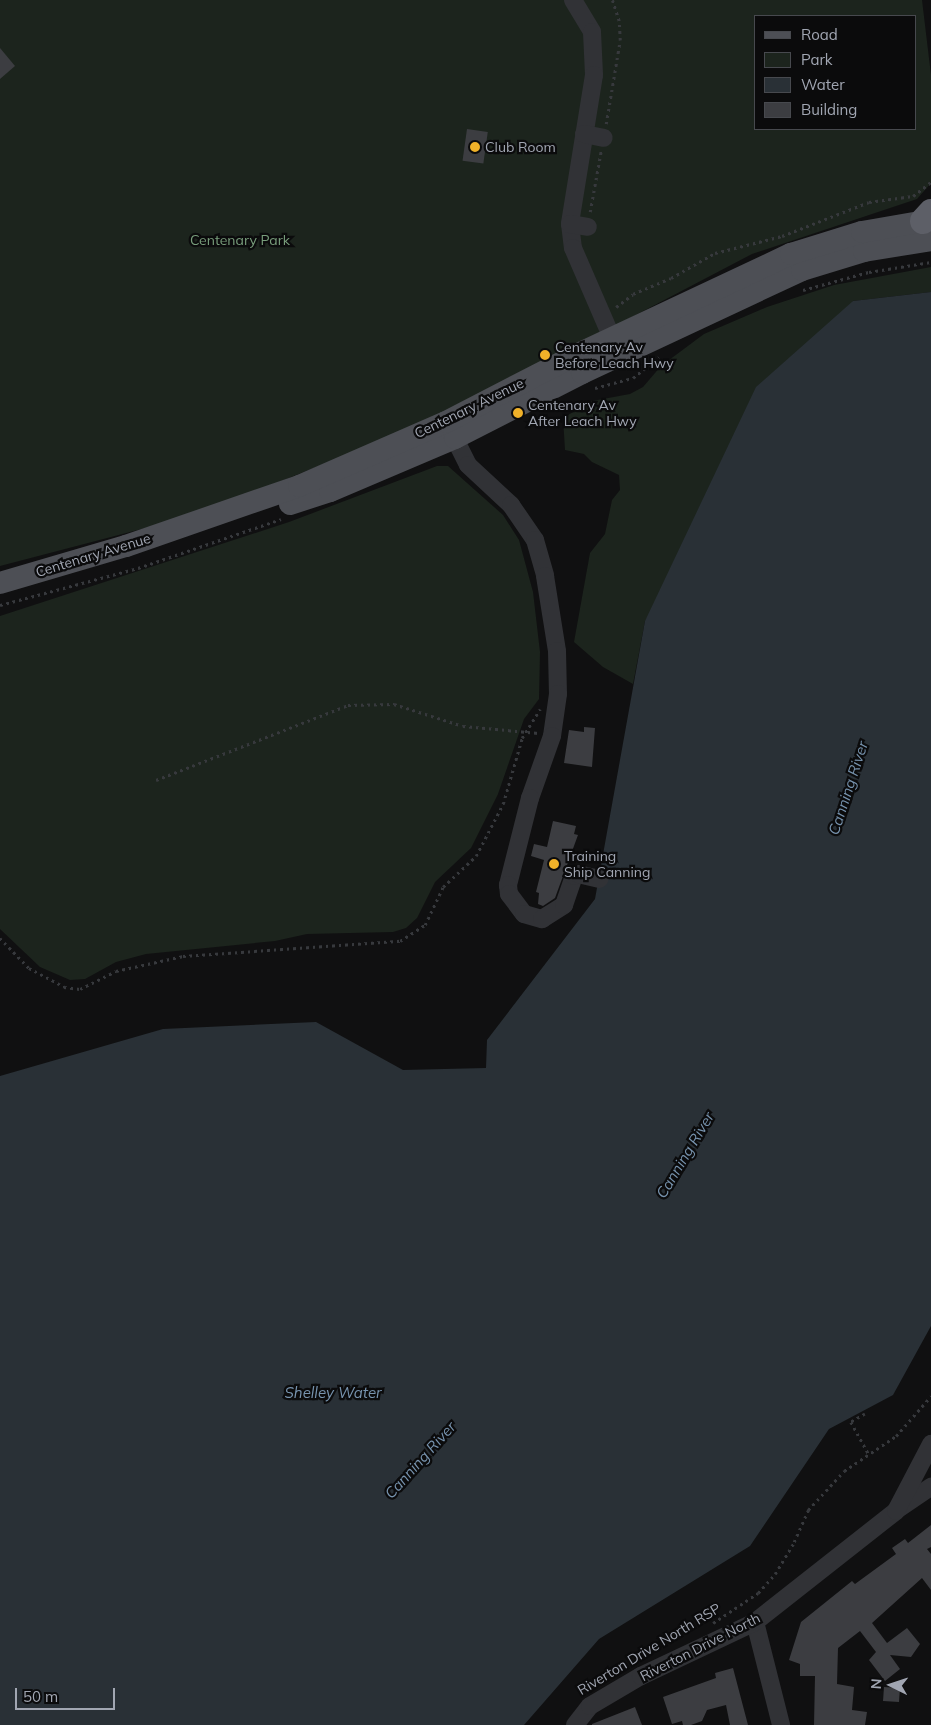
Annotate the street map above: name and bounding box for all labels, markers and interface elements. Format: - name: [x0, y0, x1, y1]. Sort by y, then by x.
- legend: [754, 15, 916, 130]
- text: Road: [801, 25, 838, 44]
- text: Park: [801, 50, 833, 69]
- text: Water: [801, 75, 845, 94]
- text: Building: [801, 100, 857, 119]
- place label: Club Room: [485, 139, 556, 155]
- marker: Club Room: [469, 141, 481, 153]
- park label: Centenary Park: [190, 232, 290, 248]
- place label: Centenary Av Before Leach Hwy: [555, 339, 674, 372]
- marker: Centenary Av Before Leach Hwy: [539, 349, 551, 361]
- street label: Centenary Avenue: [412, 374, 526, 442]
- place label: Centenary Av After Leach Hwy: [528, 397, 637, 430]
- marker: Centenary Av After Leach Hwy: [512, 407, 524, 419]
- street label: Centenary Avenue: [33, 530, 153, 580]
- water label: Canning River: [824, 739, 872, 837]
- place label: Training Ship Canning: [564, 848, 650, 880]
- marker: Training Ship Canning: [548, 858, 560, 870]
- water label: Canning River: [652, 1109, 718, 1201]
- water label: Shelley Water: [285, 1384, 381, 1402]
- water label: Canning River: [381, 1418, 459, 1502]
- street label: Riverton Drive North RSP: [574, 1600, 724, 1698]
- street label: Riverton Drive North: [637, 1609, 763, 1685]
- north arrow: [866, 1660, 916, 1710]
- scale bar: [18, 1678, 118, 1710]
- text: N: [867, 1678, 885, 1690]
- text: 50 m: [23, 1687, 58, 1706]

